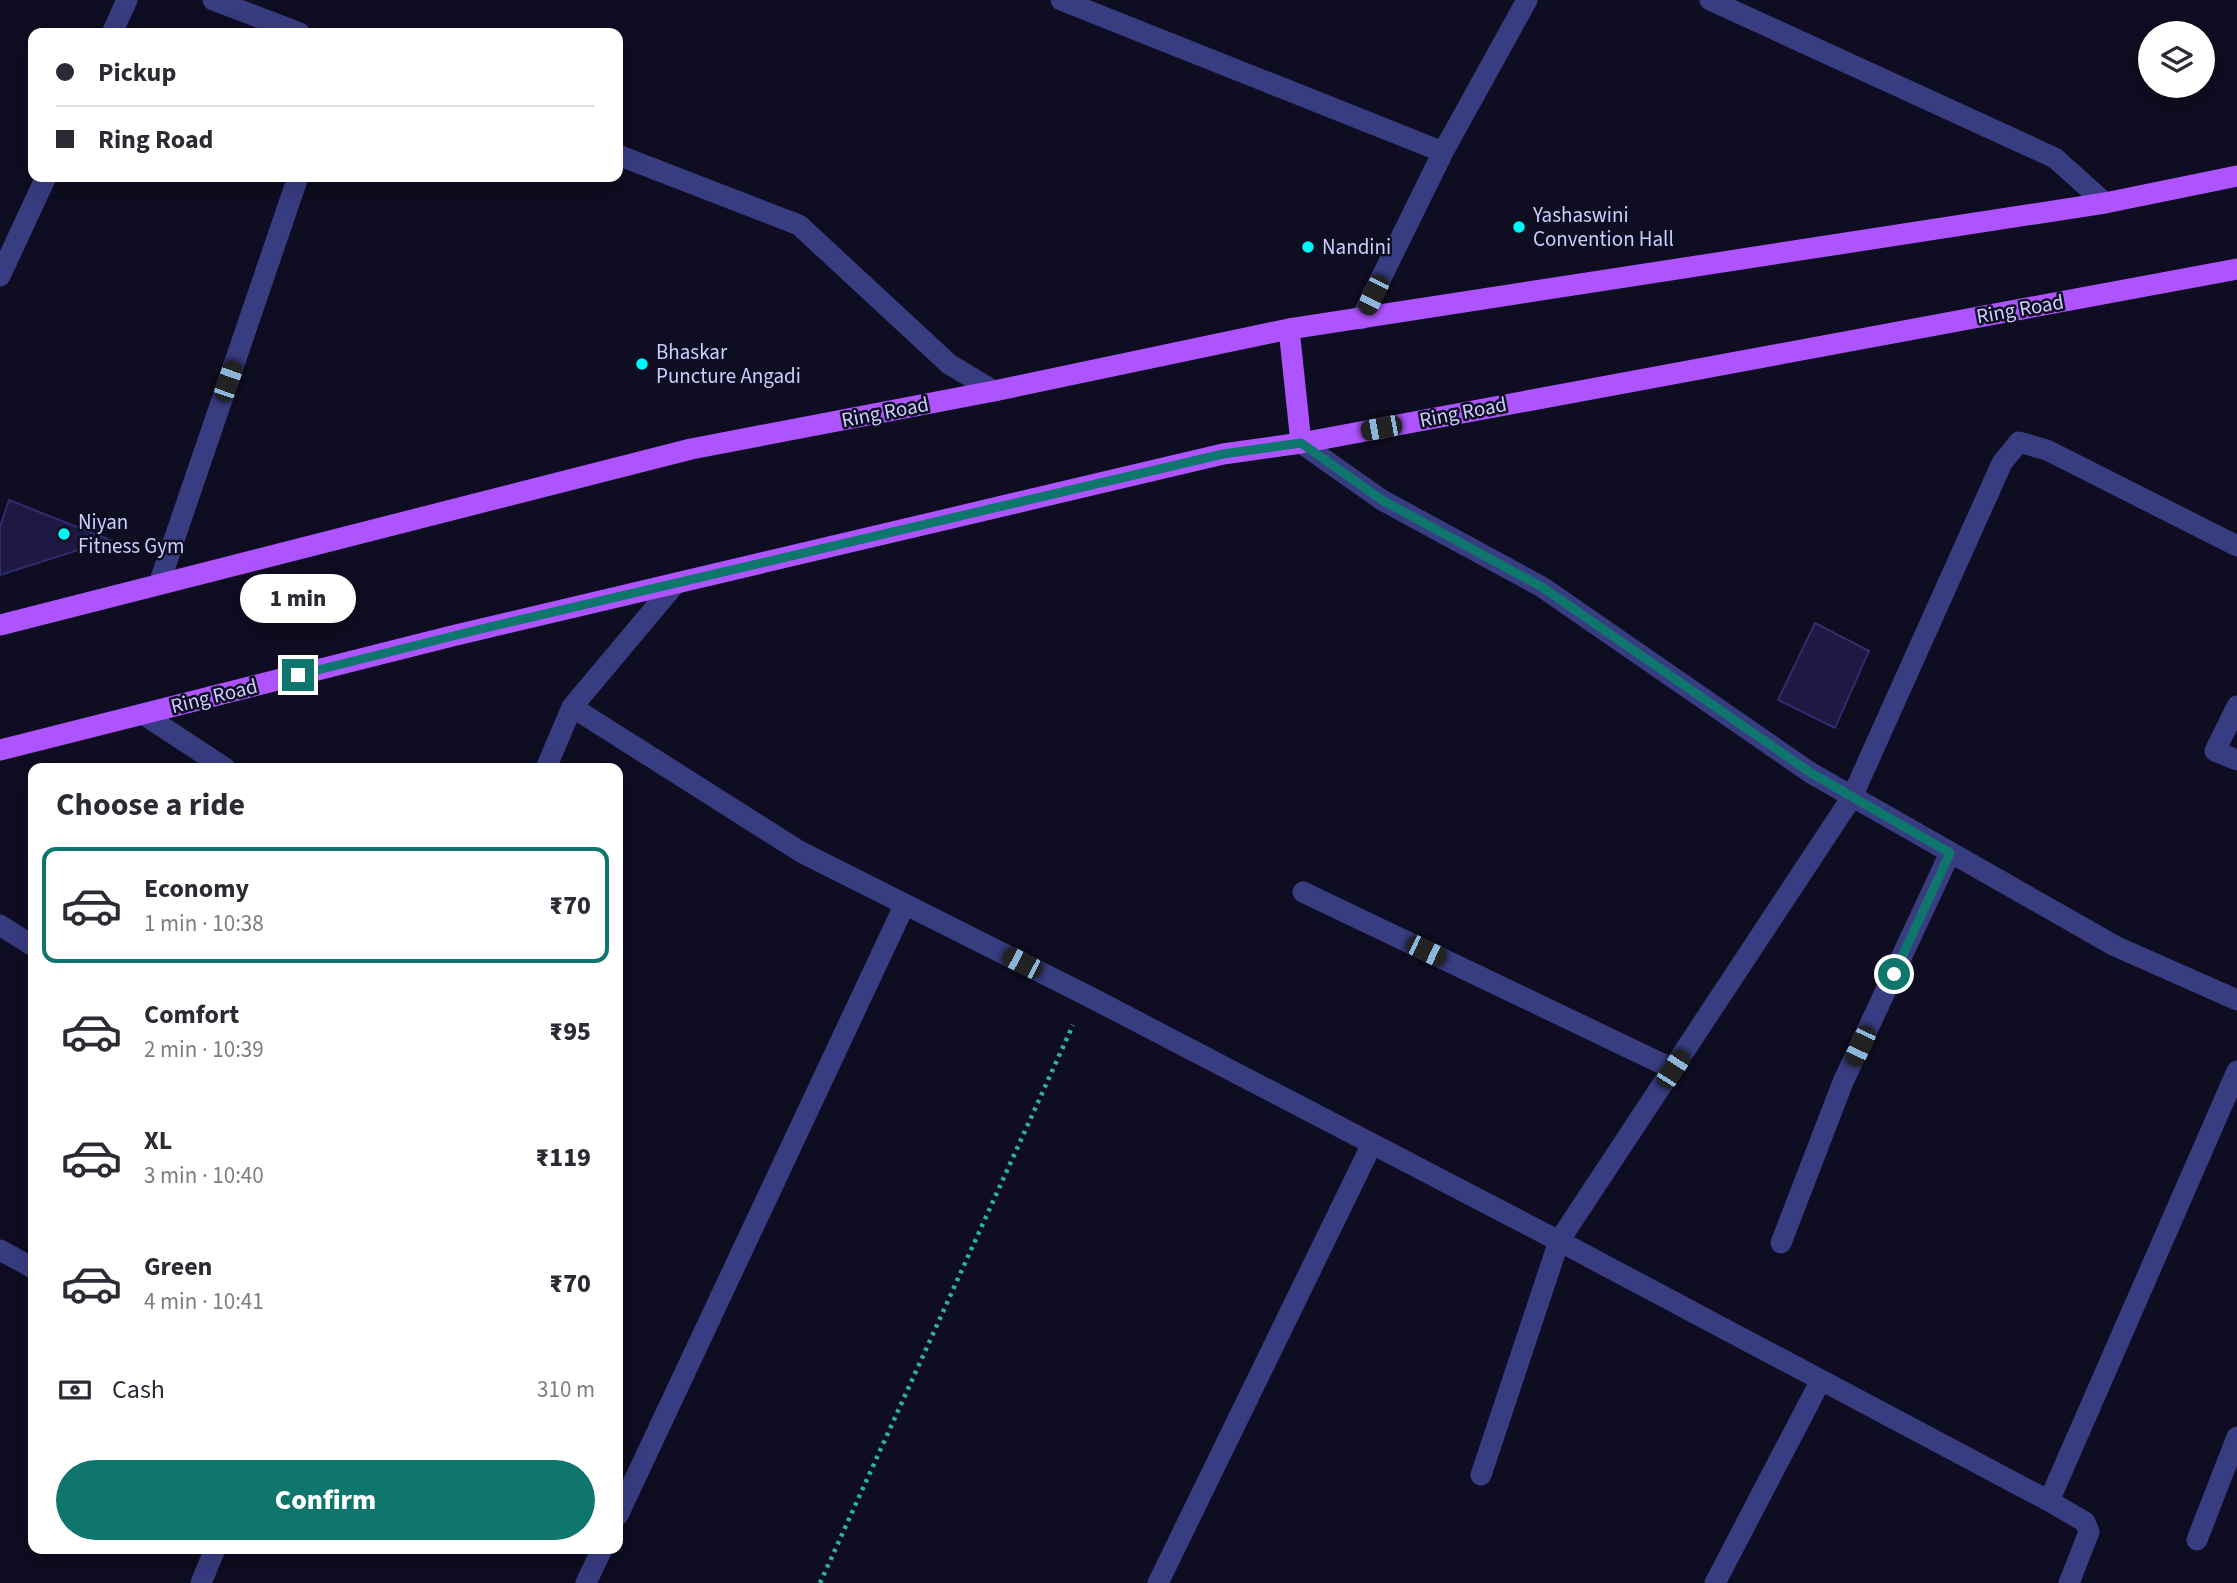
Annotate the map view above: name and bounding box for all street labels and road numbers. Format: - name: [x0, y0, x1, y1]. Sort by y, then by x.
- street label: Ring Road: [1974, 287, 2066, 331]
- street label: Ring Road: [839, 389, 931, 435]
- street label: Ring Road: [1417, 389, 1509, 435]
- street label: Ring Road: [167, 671, 261, 721]

